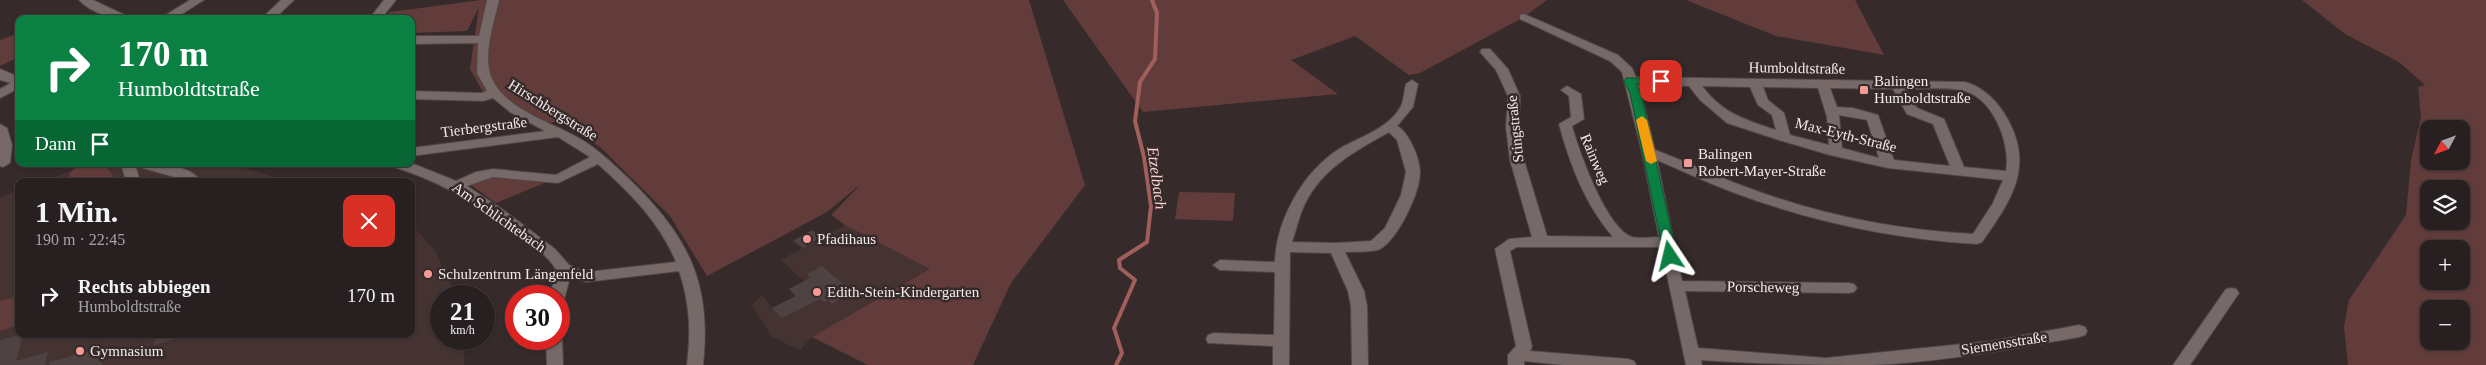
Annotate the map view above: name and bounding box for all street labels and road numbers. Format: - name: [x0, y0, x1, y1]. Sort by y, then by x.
- street label: Humboldtstraße: [1749, 59, 1846, 77]
- street label: Hirschbergstraße: [505, 76, 601, 144]
- street label: Stingstraße: [1503, 94, 1526, 163]
- street label: Tierbergstraße: [440, 114, 528, 140]
- street label: Max-Eyth-Straße: [1794, 115, 1899, 155]
- street label: Rainweg: [1577, 131, 1613, 187]
- street label: Am Schlichtebach: [449, 179, 549, 255]
- street label: Porscheweg: [1727, 278, 1800, 296]
- street label: Siemensstraße: [1960, 328, 2048, 358]

